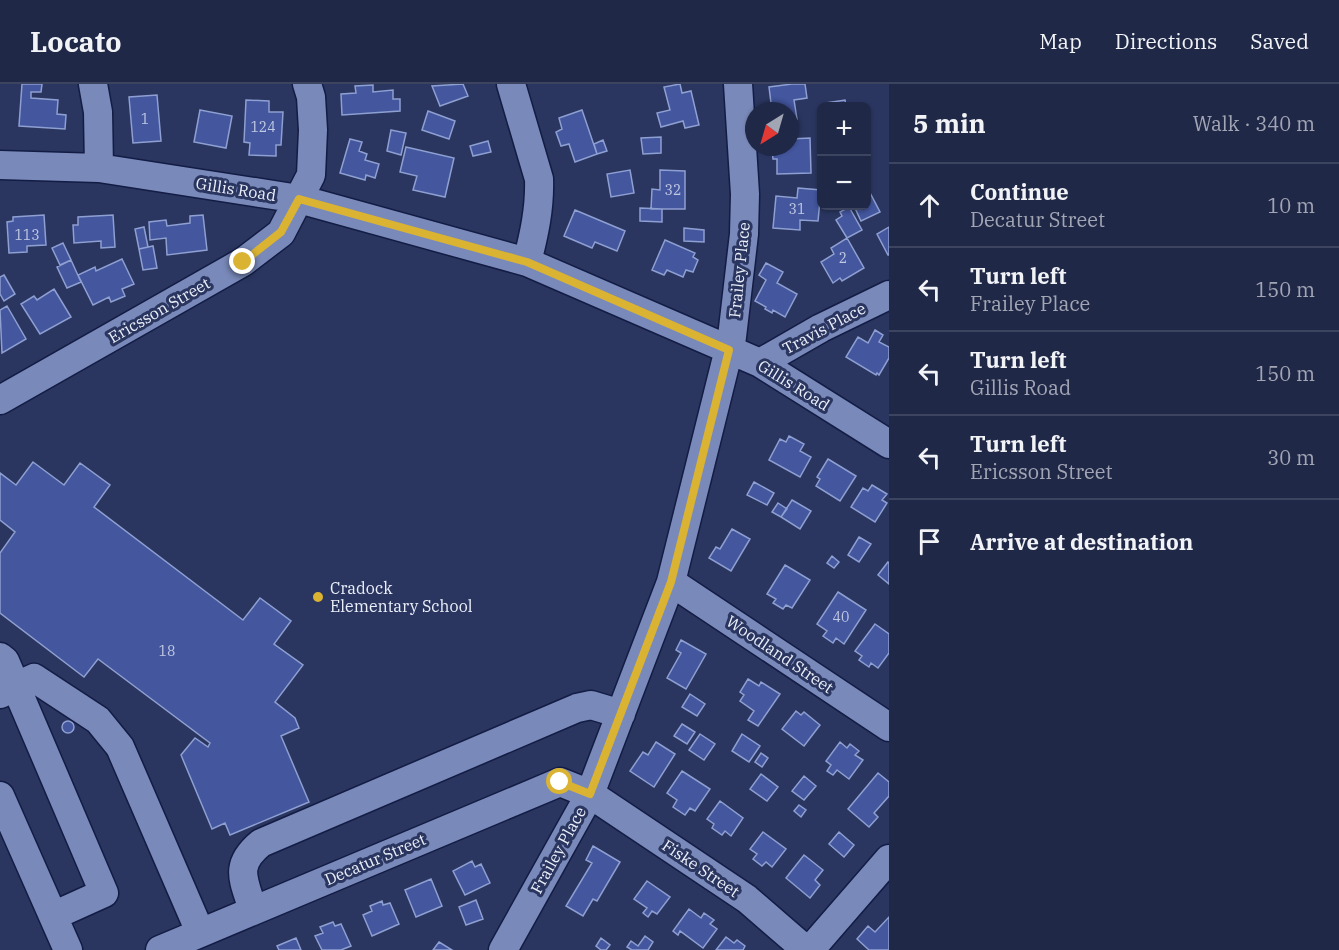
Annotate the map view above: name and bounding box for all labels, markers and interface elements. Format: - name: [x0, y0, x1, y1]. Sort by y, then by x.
- text: Locato: [30, 23, 122, 60]
- text: Map: [1039, 27, 1082, 55]
- text: Directions: [1115, 27, 1217, 55]
- text: Saved: [1250, 27, 1309, 55]
- north arrow: [745, 102, 799, 156]
- map controls: [817, 102, 871, 210]
- button: +: [817, 102, 871, 156]
- text: 5 min: [913, 106, 986, 140]
- house number: 1: [141, 110, 149, 128]
- text: Walk · 340 m: [1193, 110, 1315, 137]
- house number: 124: [250, 118, 276, 136]
- button: −: [817, 156, 871, 210]
- street label: Gillis Road: [194, 173, 278, 205]
- text: Continue: [970, 177, 1069, 206]
- house number: 32: [665, 181, 681, 199]
- icon: ahead: [913, 189, 946, 222]
- text: 10 m: [1267, 192, 1315, 219]
- house number: 31: [789, 200, 805, 218]
- text: Decatur Street: [970, 206, 1105, 233]
- street label: Frailey Place: [724, 221, 754, 319]
- house number: 113: [14, 226, 40, 244]
- route end: [229, 248, 255, 274]
- house number: 2: [839, 249, 847, 267]
- text: Turn left: [970, 261, 1066, 290]
- street label: Ericsson Street: [105, 273, 214, 347]
- icon: left: [913, 273, 946, 306]
- text: 150 m: [1255, 276, 1315, 303]
- text: Frailey Place: [970, 290, 1090, 317]
- street label: Travis Place: [779, 298, 869, 358]
- text: Turn left: [970, 345, 1066, 374]
- street label: Gillis Road: [754, 355, 834, 415]
- icon: left: [913, 357, 946, 390]
- text: 150 m: [1255, 360, 1315, 387]
- text: Gillis Road: [970, 374, 1071, 401]
- text: Turn left: [970, 429, 1066, 458]
- icon: left: [913, 441, 946, 474]
- text: 30 m: [1267, 444, 1315, 471]
- text: Ericsson Street: [970, 458, 1113, 485]
- icon: arrive: [913, 525, 946, 558]
- text: Arrive at destination: [970, 527, 1193, 556]
- place label: Cradock Elementary School: [330, 578, 473, 616]
- marker: Cradock Elementary School: [311, 590, 325, 604]
- house number: 40: [833, 608, 849, 626]
- street label: Woodland Street: [723, 611, 838, 697]
- house number: 18: [159, 642, 175, 660]
- route start: [546, 768, 572, 794]
- street label: Frailey Place: [526, 803, 590, 897]
- street label: Decatur Street: [321, 829, 429, 889]
- street label: Fiske Street: [659, 835, 744, 901]

